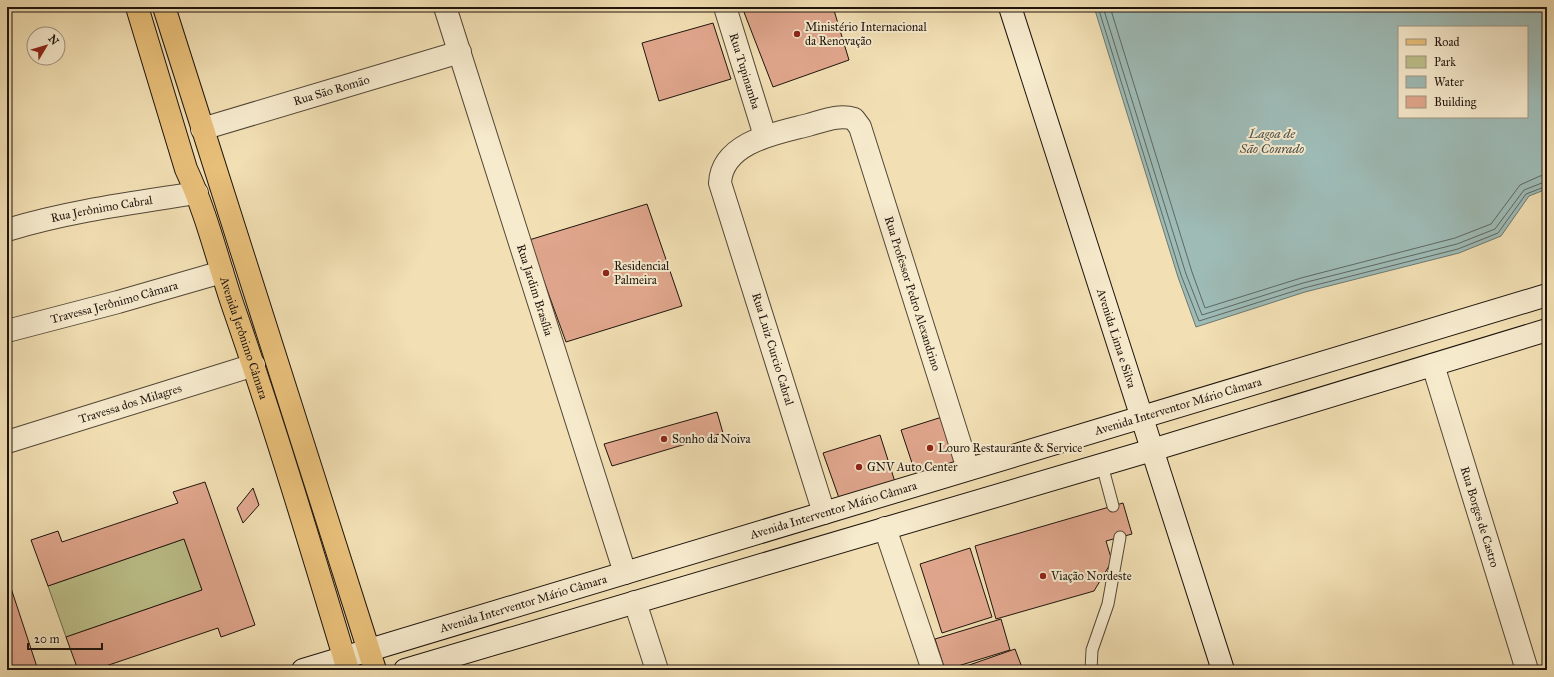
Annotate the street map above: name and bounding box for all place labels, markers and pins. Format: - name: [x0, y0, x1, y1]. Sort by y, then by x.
- place label: Ministério Internacional da Renovação: [805, 20, 927, 48]
- marker: Ministério Internacional da Renovação: [792, 29, 802, 39]
- place label: Residencial Palmeira: [614, 259, 670, 287]
- marker: Residencial Palmeira: [601, 268, 611, 278]
- place label: Sonho da Noiva: [672, 432, 752, 446]
- marker: Sonho da Noiva: [659, 434, 669, 444]
- place label: Louro Restaurante & Service: [938, 441, 1082, 455]
- marker: Louro Restaurante & Service: [925, 443, 935, 453]
- place label: GNV Auto Center: [867, 460, 958, 474]
- marker: GNV Auto Center: [854, 462, 864, 472]
- place label: Viação Nordeste: [1050, 569, 1132, 583]
- marker: Viação Nordeste: [1038, 571, 1048, 581]

